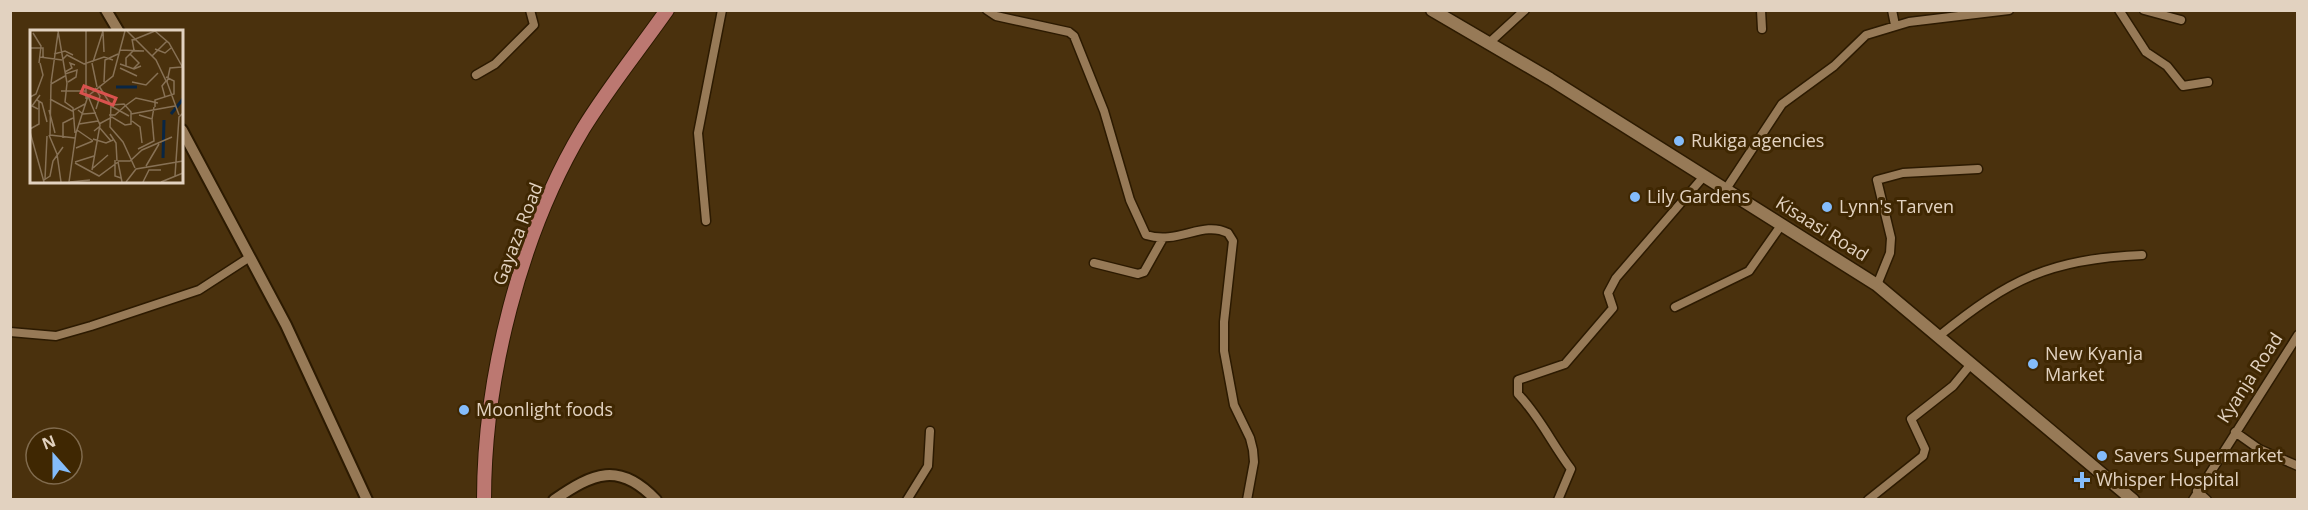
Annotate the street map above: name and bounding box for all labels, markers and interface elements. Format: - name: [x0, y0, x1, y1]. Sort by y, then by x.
- inset map: [30, 30, 183, 183]
- place label: Rukiga agencies: [1691, 128, 1824, 152]
- marker: Rukiga agencies: [1672, 134, 1686, 148]
- street label: Gayaza Road: [486, 179, 548, 288]
- place label: Lily Gardens: [1647, 184, 1750, 208]
- marker: Lily Gardens: [1628, 190, 1642, 204]
- street label: Kisaasi Road: [1772, 190, 1873, 266]
- place label: Lynn's Tarven: [1839, 194, 1954, 218]
- marker: Lynn's Tarven: [1820, 200, 1834, 214]
- street label: Kyanja Road: [2211, 328, 2287, 427]
- place label: New Kyanja Market: [2045, 341, 2143, 386]
- marker: New Kyanja Market: [2026, 357, 2040, 371]
- place label: Moonlight foods: [476, 397, 613, 421]
- marker: Moonlight foods: [457, 403, 471, 417]
- north arrow: [24, 426, 84, 486]
- text: N: [39, 429, 59, 455]
- place label: Savers Supermarket: [2114, 443, 2283, 467]
- marker: Savers Supermarket: [2095, 449, 2109, 463]
- place label: Whisper Hospital: [2096, 467, 2239, 491]
- marker: Whisper Hospital: [2073, 471, 2091, 489]

